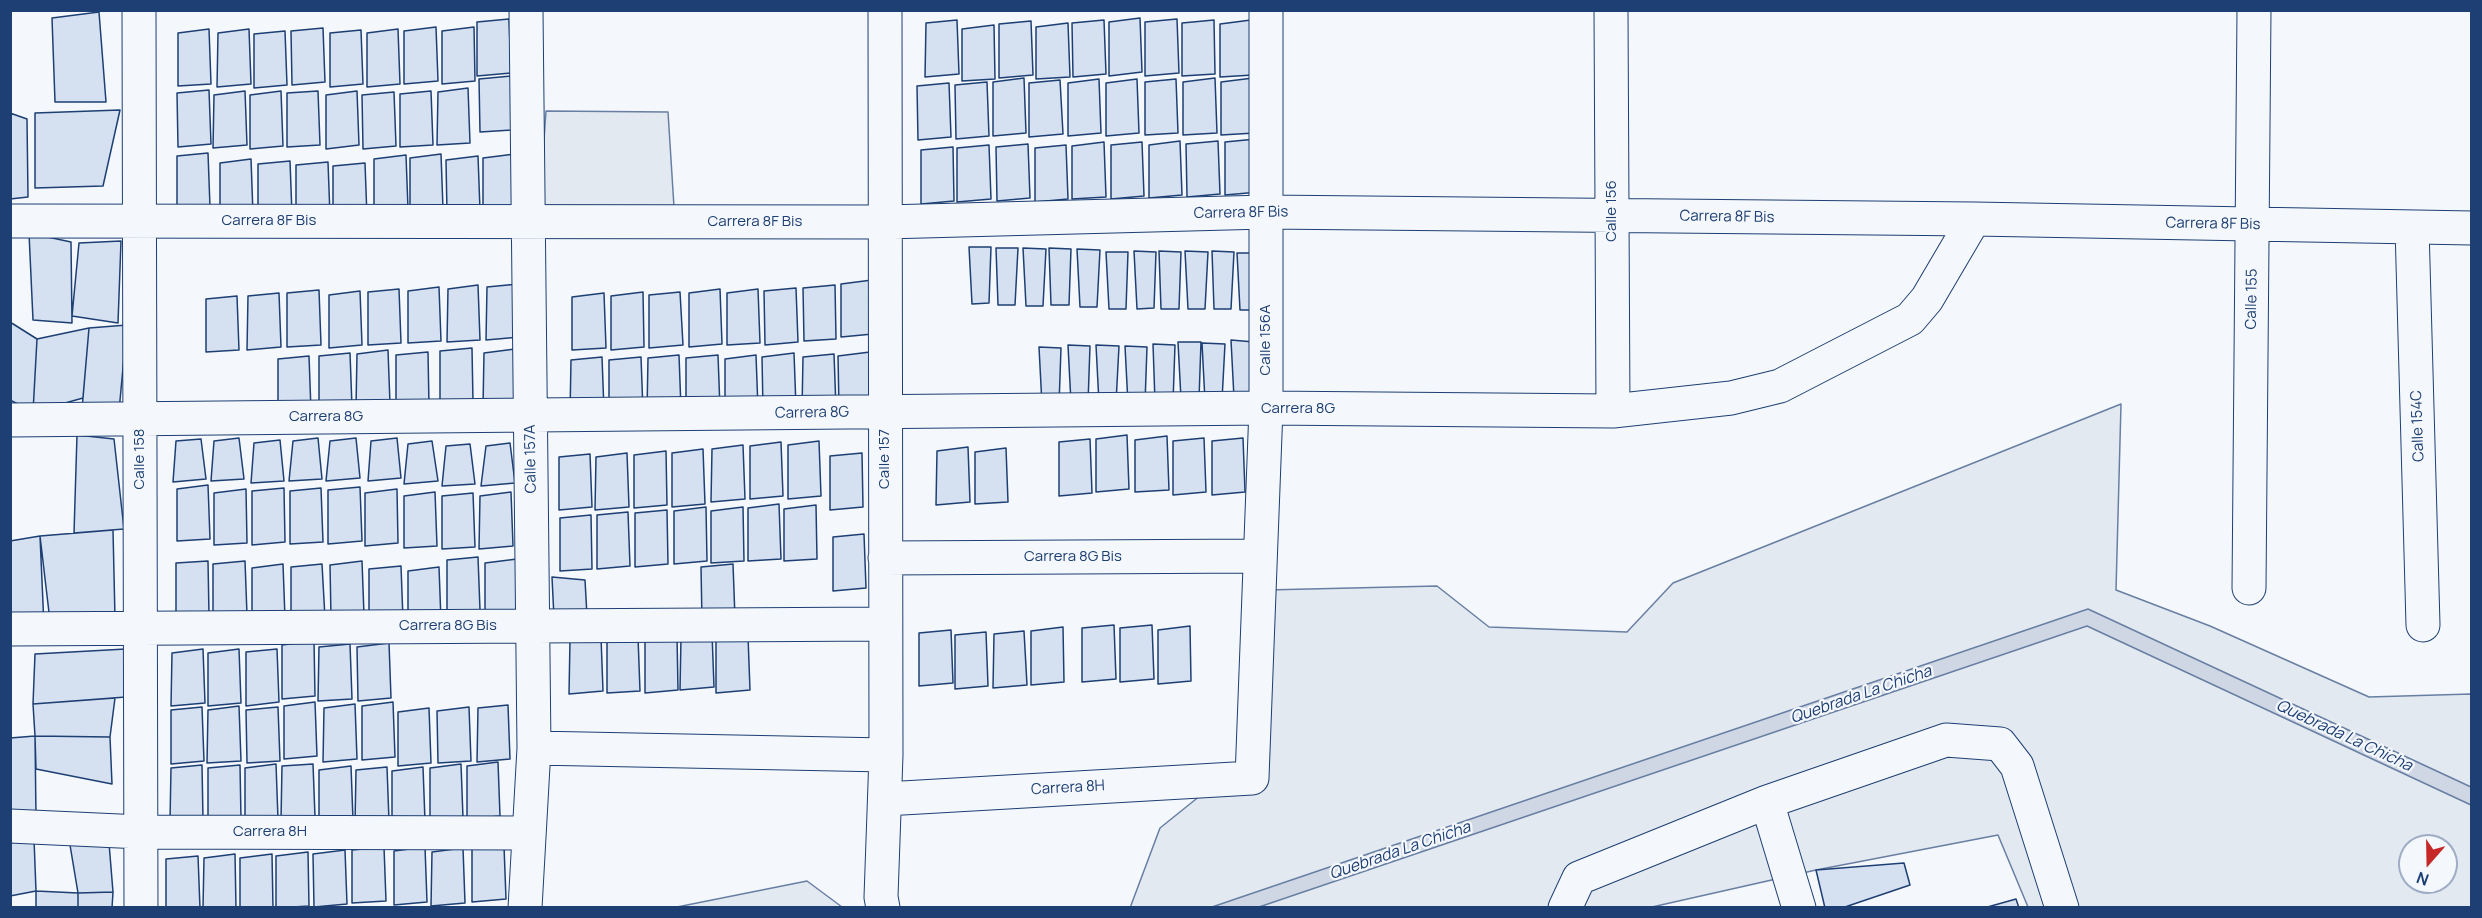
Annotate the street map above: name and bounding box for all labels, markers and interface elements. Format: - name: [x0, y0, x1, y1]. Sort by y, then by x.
- street label: Calle 156: [1603, 180, 1621, 242]
- street label: Carrera 8F Bis: [1193, 203, 1289, 223]
- street label: Carrera 8F Bis: [1679, 207, 1775, 227]
- street label: Carrera 8F Bis: [222, 212, 316, 230]
- street label: Carrera 8F Bis: [708, 213, 802, 231]
- street label: Carrera 8F Bis: [2165, 214, 2261, 234]
- street label: Calle 155: [2242, 268, 2262, 330]
- street label: Calle 156A: [1257, 304, 1275, 376]
- street label: Calle 154C: [2408, 390, 2428, 462]
- street label: Carrera 8G: [1261, 400, 1335, 418]
- street label: Carrera 8G: [775, 403, 849, 423]
- street label: Carrera 8G: [289, 408, 363, 426]
- street label: Calle 157A: [521, 424, 541, 494]
- street label: Calle 158: [131, 428, 149, 490]
- street label: Calle 157: [876, 429, 894, 489]
- street label: Carrera 8G Bis: [1024, 548, 1122, 566]
- street label: Carrera 8G Bis: [399, 617, 497, 635]
- water label: Quebrada La Chicha: [1788, 662, 1934, 728]
- water label: Quebrada La Chicha: [2273, 696, 2415, 776]
- street label: Carrera 8H: [1031, 777, 1105, 799]
- water label: Quebrada La Chicha: [1327, 818, 1473, 884]
- street label: Carrera 8H: [233, 823, 307, 841]
- north arrow: [2398, 834, 2458, 894]
- text: N: [2413, 867, 2432, 891]

